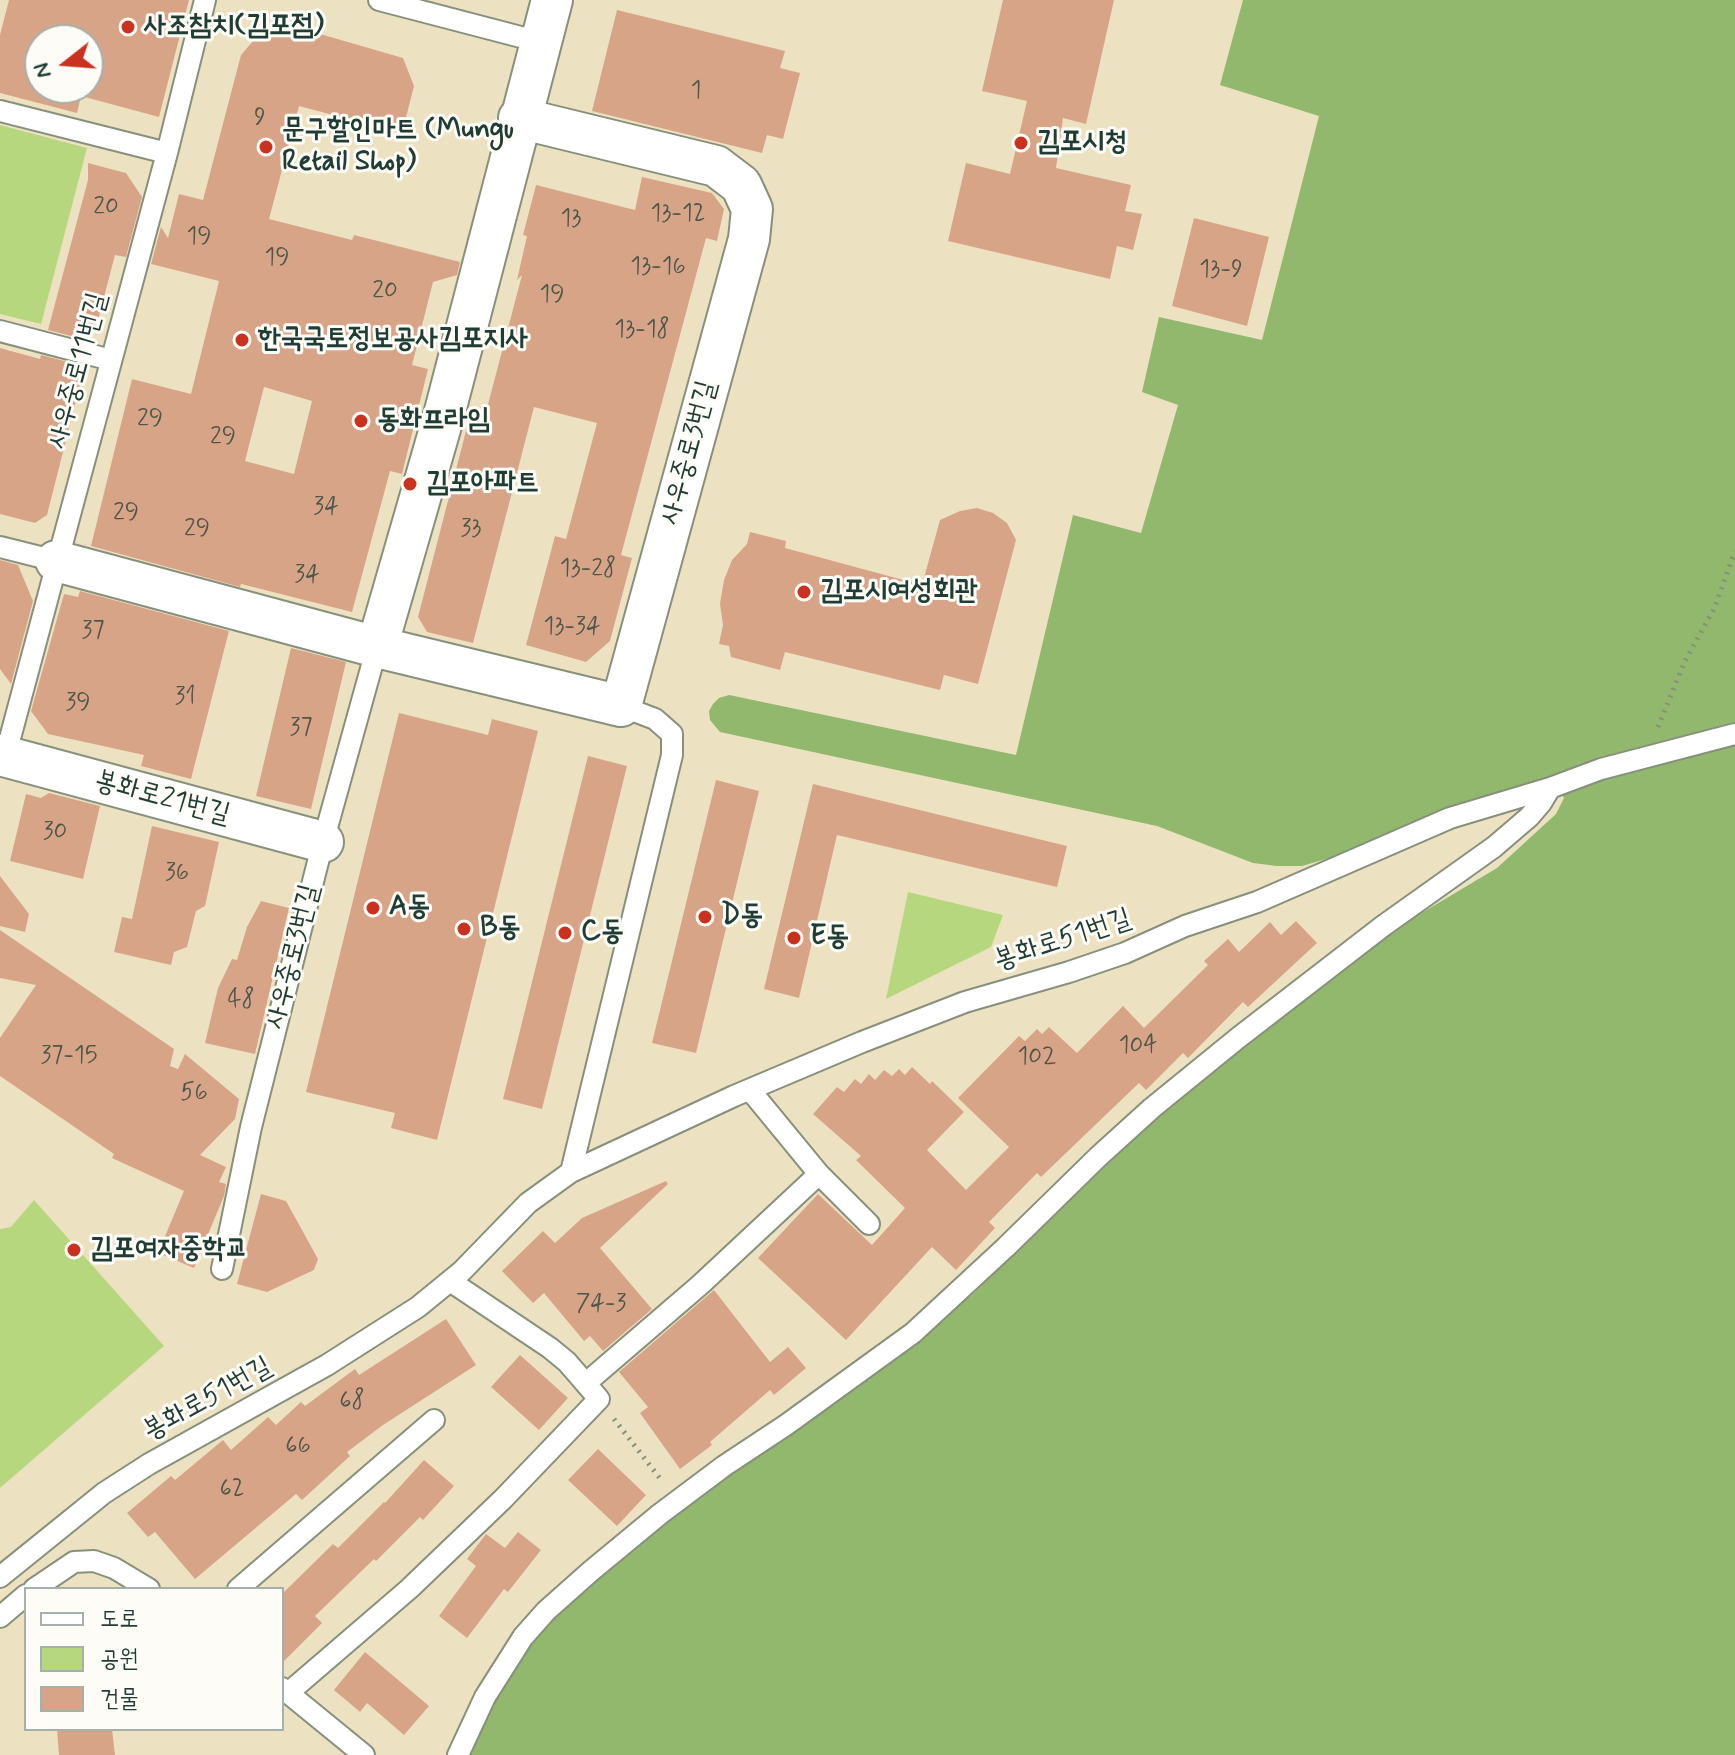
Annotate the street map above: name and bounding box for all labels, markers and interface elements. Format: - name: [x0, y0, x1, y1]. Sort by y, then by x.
- place label: 사조참치(김포점): [144, 10, 324, 44]
- marker: 사조참치(김포점): [119, 18, 137, 36]
- north arrow: [24, 24, 104, 104]
- text: N: [27, 59, 58, 82]
- house number: 1: [691, 78, 701, 106]
- house number: 9: [254, 105, 266, 133]
- place label: 문구할인마트 (Mungu Retail Shop): [282, 114, 514, 180]
- place label: 김포시청: [1037, 126, 1127, 160]
- marker: 김포시청: [1012, 134, 1030, 152]
- marker: 문구할인마트 (Mungu Retail Shop): [257, 138, 275, 156]
- house number: 20: [93, 194, 119, 222]
- house number: 13-12: [650, 201, 706, 229]
- house number: 13: [561, 206, 581, 234]
- house number: 19: [186, 224, 212, 252]
- house number: 19: [264, 245, 290, 273]
- house number: 13-16: [630, 254, 686, 282]
- house number: 13-9: [1199, 257, 1243, 285]
- house number: 20: [372, 278, 398, 306]
- house number: 19: [539, 282, 565, 310]
- street label: 사우중로11번길: [42, 289, 116, 453]
- house number: 13-18: [614, 317, 670, 345]
- place label: 한국국토정보공사김포지사: [258, 323, 528, 357]
- marker: 한국국토정보공사김포지사: [233, 331, 251, 349]
- street label: 사우중로3번길: [655, 377, 725, 529]
- place label: 동화프라임: [377, 404, 490, 438]
- house number: 29: [137, 406, 163, 434]
- marker: 동화프라임: [352, 412, 370, 430]
- house number: 29: [210, 424, 236, 452]
- place label: 김포아파트: [426, 467, 539, 501]
- marker: 김포아파트: [401, 475, 419, 493]
- house number: 34: [313, 494, 339, 522]
- house number: 29: [113, 500, 139, 528]
- house number: 29: [184, 516, 210, 544]
- house number: 33: [461, 516, 481, 544]
- house number: 13-28: [560, 556, 616, 584]
- house number: 34: [294, 562, 320, 590]
- place label: 김포시여성회관: [820, 575, 978, 609]
- marker: 김포시여성회관: [795, 583, 813, 601]
- house number: 13-34: [543, 614, 601, 642]
- house number: 37: [82, 618, 104, 646]
- house number: 31: [174, 684, 196, 712]
- house number: 39: [65, 690, 91, 718]
- house number: 37: [290, 715, 312, 743]
- street label: 봉화로21번길: [91, 765, 233, 833]
- house number: 30: [43, 819, 67, 847]
- house number: 36: [165, 860, 189, 888]
- street label: 사우중로3번길: [260, 881, 328, 1033]
- place label: A동: [389, 891, 430, 925]
- marker: A동: [364, 899, 382, 917]
- place label: D동: [721, 900, 763, 934]
- street label: 봉화로51번길: [990, 903, 1136, 979]
- marker: D동: [696, 908, 714, 926]
- place label: B동: [480, 912, 520, 946]
- place label: C동: [581, 916, 623, 950]
- marker: B동: [455, 920, 473, 938]
- place label: E동: [810, 921, 849, 955]
- marker: C동: [556, 924, 574, 942]
- marker: E동: [785, 929, 803, 947]
- house number: 48: [227, 987, 255, 1015]
- house number: 104: [1119, 1033, 1157, 1061]
- house number: 37-15: [40, 1043, 98, 1071]
- house number: 102: [1018, 1044, 1056, 1072]
- house number: 56: [180, 1080, 208, 1108]
- place label: 김포여자중학교: [90, 1233, 248, 1267]
- marker: 김포여자중학교: [65, 1241, 83, 1259]
- house number: 74-3: [576, 1291, 626, 1319]
- street label: 봉화로51번길: [138, 1351, 278, 1449]
- house number: 68: [339, 1388, 365, 1416]
- house number: 66: [285, 1433, 311, 1461]
- house number: 62: [220, 1476, 244, 1504]
- legend: [24, 1587, 284, 1731]
- text: 도로: [100, 1604, 139, 1635]
- text: 공원: [100, 1644, 139, 1675]
- text: 건물: [100, 1684, 139, 1715]

